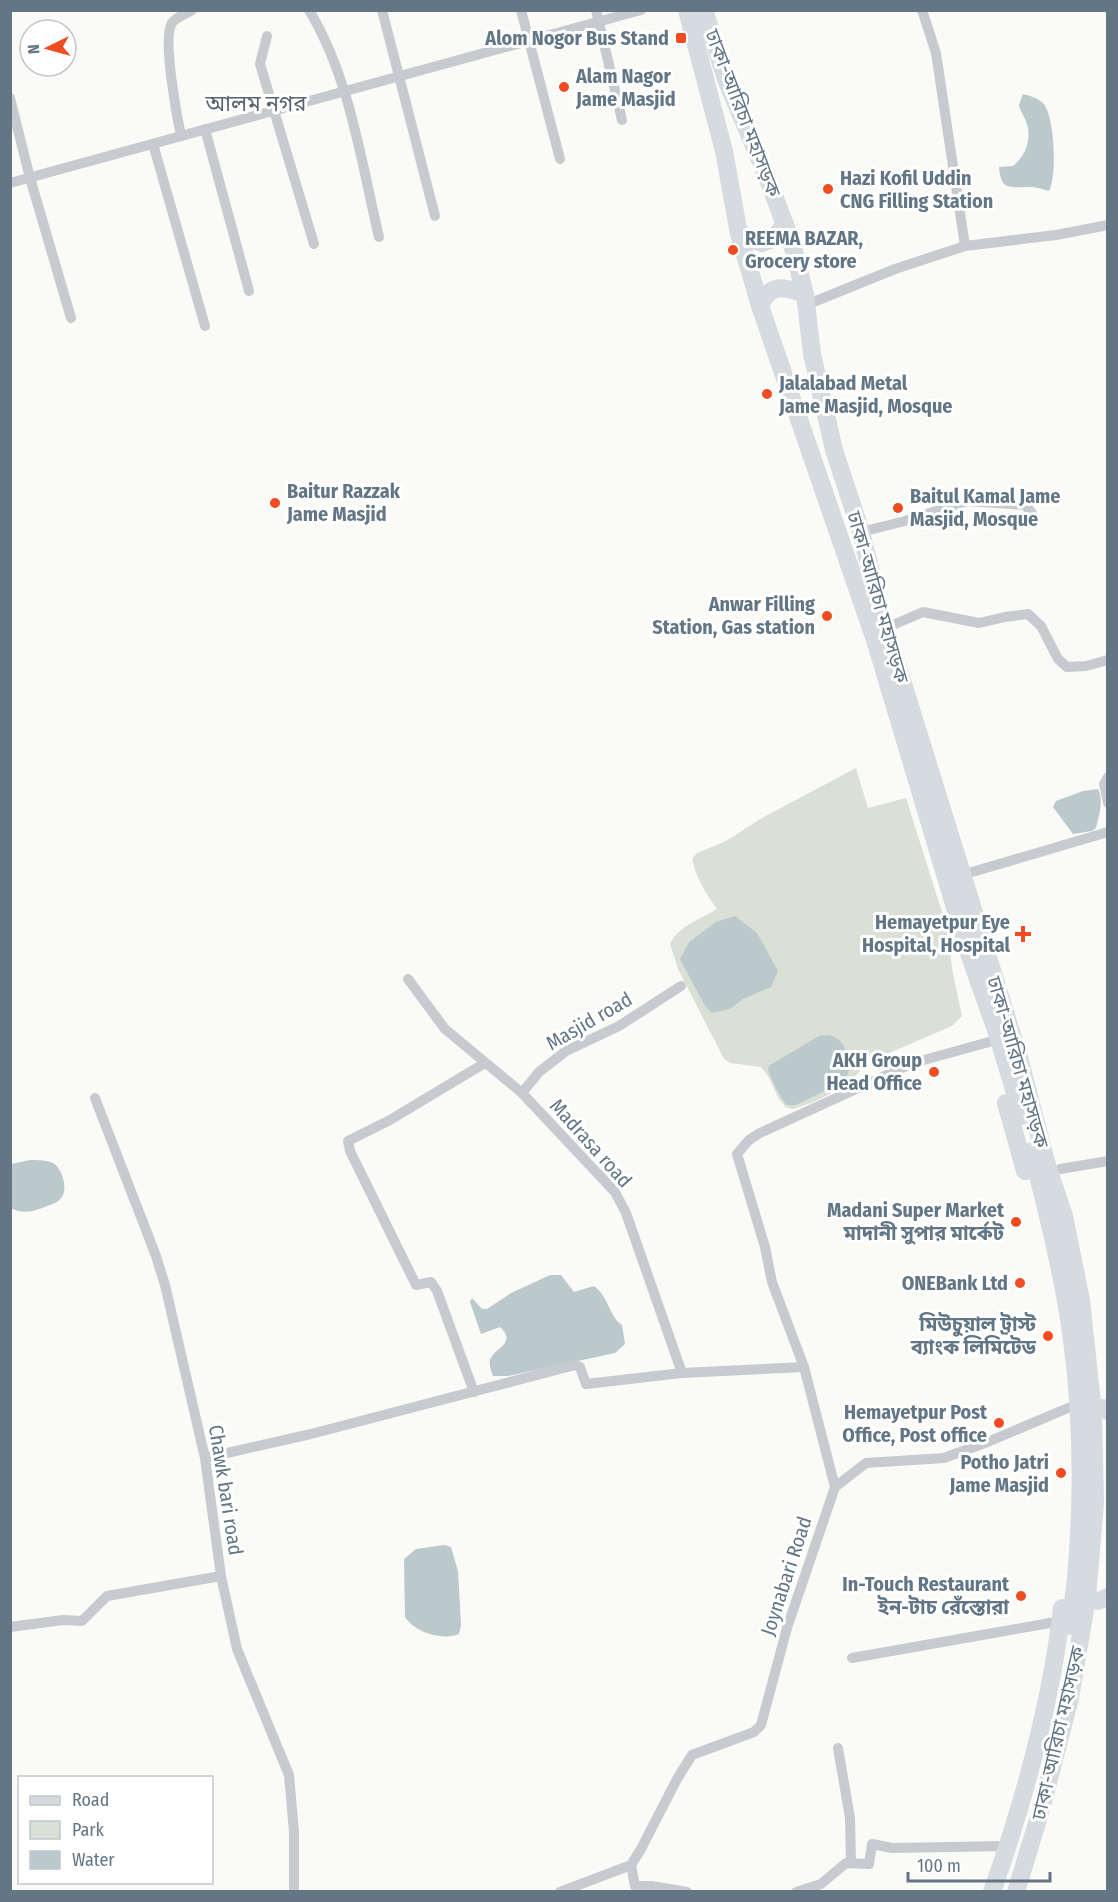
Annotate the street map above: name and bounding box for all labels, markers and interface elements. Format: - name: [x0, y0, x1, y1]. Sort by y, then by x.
- north arrow: [18, 18, 78, 78]
- street label: ঢাকা-আরিচা মহাসড়ক: [700, 25, 786, 201]
- place label: Alom Nogor Bus Stand: [484, 26, 669, 50]
- marker: Alom Nogor Bus Stand: [674, 31, 688, 45]
- text: N: [24, 44, 43, 55]
- place label: Alam Nagor Jame Masjid: [575, 64, 676, 111]
- marker: Alam Nagor Jame Masjid: [557, 80, 571, 94]
- district label: আলম নগর: [205, 90, 307, 117]
- place label: Hazi Kofil Uddin CNG Filling Station: [840, 166, 993, 213]
- marker: Hazi Kofil Uddin CNG Filling Station: [821, 182, 835, 196]
- place label: REEMA BAZAR, Grocery store: [745, 226, 863, 273]
- marker: REEMA BAZAR, Grocery store: [726, 243, 740, 257]
- place label: Jalalabad Metal Jame Masjid, Mosque: [778, 371, 953, 418]
- marker: Jalalabad Metal Jame Masjid, Mosque: [760, 387, 774, 401]
- place label: Baitur Razzak Jame Masjid: [286, 479, 401, 526]
- place label: Baitul Kamal Jame Masjid, Mosque: [910, 484, 1060, 531]
- marker: Baitur Razzak Jame Masjid: [268, 496, 282, 510]
- marker: Baitul Kamal Jame Masjid, Mosque: [891, 501, 905, 515]
- street label: ঢাকা-আরিচা মহাসড়ক: [842, 507, 914, 686]
- place label: Anwar Filling Station, Gas station: [652, 592, 815, 639]
- marker: Anwar Filling Station, Gas station: [820, 609, 834, 623]
- place label: Hemayetpur Eye Hospital, Hospital: [862, 910, 1011, 957]
- marker: Hemayetpur Eye Hospital, Hospital: [1014, 925, 1032, 943]
- street label: ঢাকা-আরিচা মহাসড়ক: [982, 972, 1054, 1151]
- street label: Masjid road: [542, 987, 636, 1055]
- place label: AKH Group Head Office: [826, 1048, 922, 1095]
- marker: AKH Group Head Office: [927, 1065, 941, 1079]
- street label: Madrasa road: [545, 1094, 637, 1192]
- place label: Madani Super Market মাদানী সুপার মার্কেট: [827, 1198, 1005, 1245]
- marker: Madani Super Market মাদানী সুপার মার্কেট: [1009, 1215, 1023, 1229]
- place label: ONEBank Ltd: [902, 1271, 1008, 1295]
- marker: ONEBank Ltd: [1013, 1276, 1027, 1290]
- place label: মিউচুয়াল ট্রাস্ট ব্যাংক লিমিটেড: [910, 1312, 1037, 1359]
- marker: মিউচুয়াল ট্রাস্ট ব্যাংক লিমিটেড: [1041, 1329, 1055, 1343]
- place label: Hemayetpur Post Office, Post office: [842, 1400, 988, 1447]
- marker: Hemayetpur Post Office, Post office: [992, 1416, 1006, 1430]
- street label: Chawk bari road: [204, 1423, 248, 1557]
- place label: Potho Jatri Jame Masjid: [948, 1450, 1049, 1497]
- marker: Potho Jatri Jame Masjid: [1054, 1466, 1068, 1480]
- street label: Joynabari Road: [755, 1514, 817, 1638]
- place label: In-Touch Restaurant ইন-টাচ রেঁস্তোরা: [842, 1572, 1010, 1619]
- marker: In-Touch Restaurant ইন-টাচ রেঁস্তোরা: [1014, 1589, 1028, 1603]
- street label: ঢাকা-আরিচা মহাসড়ক: [1026, 1643, 1090, 1823]
- legend: [18, 1776, 213, 1884]
- text: Road: [72, 1789, 109, 1811]
- text: Park: [72, 1819, 105, 1841]
- scale bar: [908, 1845, 1050, 1883]
- text: Water: [72, 1849, 115, 1871]
- text: 100 m: [917, 1855, 961, 1877]

